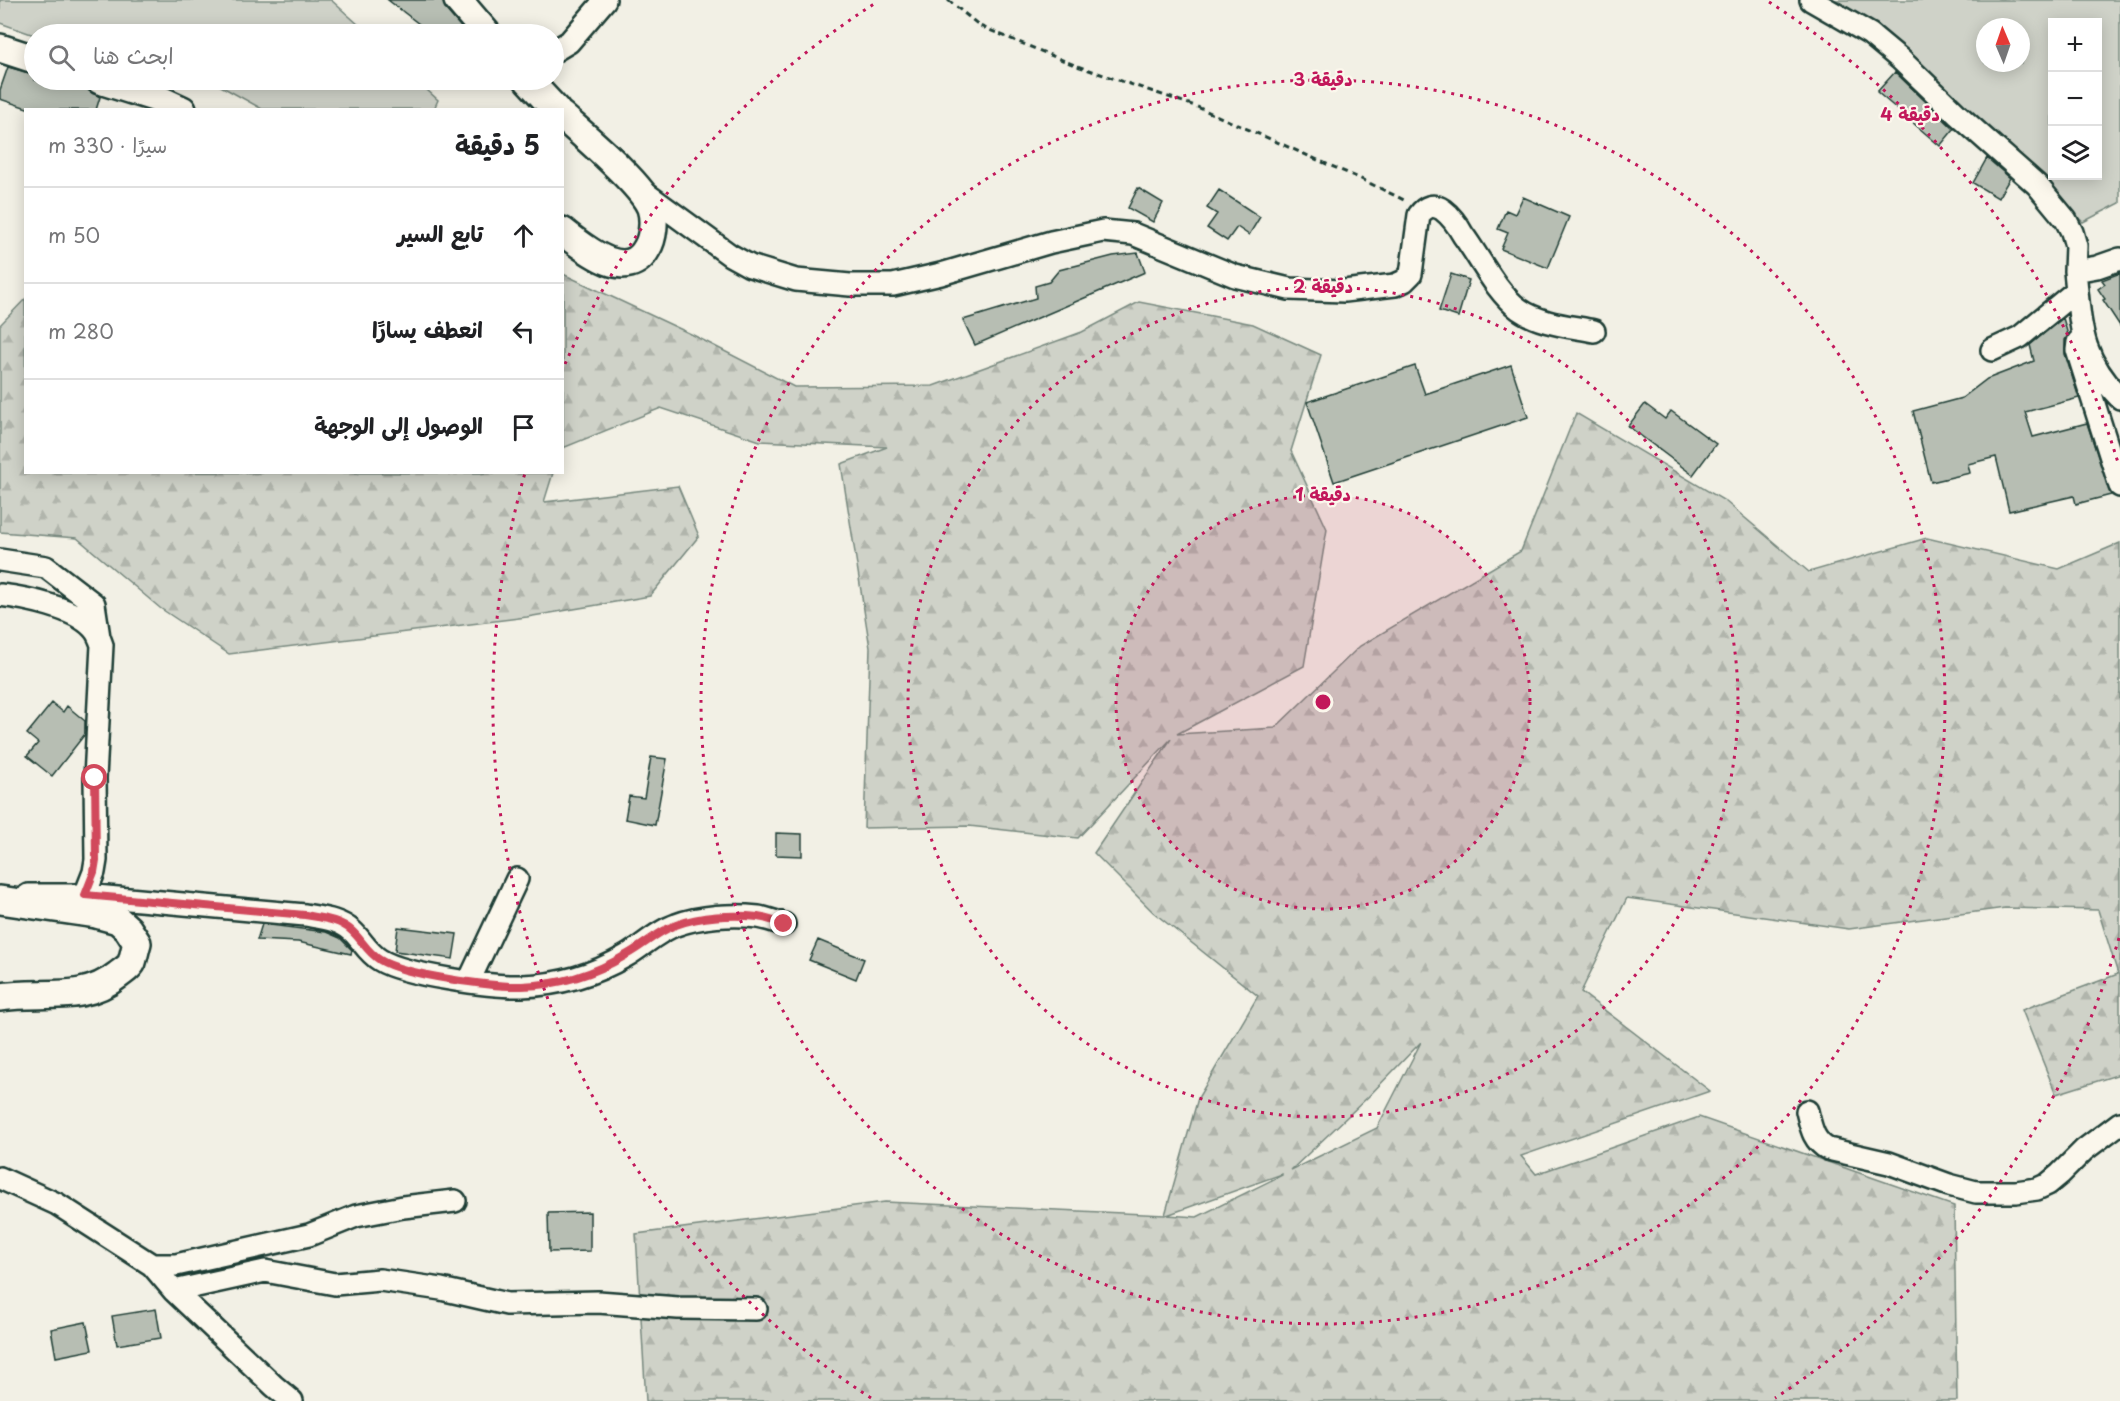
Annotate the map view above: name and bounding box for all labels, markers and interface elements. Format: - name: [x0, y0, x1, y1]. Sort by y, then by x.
- north arrow: [1976, 18, 2030, 72]
- map controls: [2048, 18, 2102, 180]
- button: +: [2048, 18, 2102, 72]
- search box: [24, 24, 564, 90]
- text: ابحث هنا: [93, 38, 174, 71]
- icon: search: [45, 41, 78, 74]
- text: 3 دقيقة: [1293, 65, 1353, 92]
- button: −: [2048, 72, 2102, 126]
- text: 4 دقيقة: [1880, 100, 1940, 127]
- text: 5 دقيقة: [455, 125, 540, 164]
- button: layers: [2048, 126, 2102, 180]
- text: سيرًا · 330 m: [48, 130, 167, 160]
- text: تابع السير: [398, 216, 483, 249]
- icon: ahead: [507, 219, 540, 252]
- text: 50 m: [48, 220, 100, 250]
- text: 2 دقيقة: [1293, 272, 1353, 299]
- text: انعطف يسارًا: [372, 312, 483, 345]
- icon: left: [507, 315, 540, 348]
- text: 280 m: [48, 316, 114, 346]
- text: الوصول إلى الوجهة: [314, 408, 483, 441]
- icon: arrive: [507, 411, 540, 444]
- text: 1 دقيقة: [1295, 480, 1351, 507]
- centre of rings: [1313, 692, 1333, 712]
- route start: [81, 764, 107, 790]
- route end: [770, 910, 796, 936]

